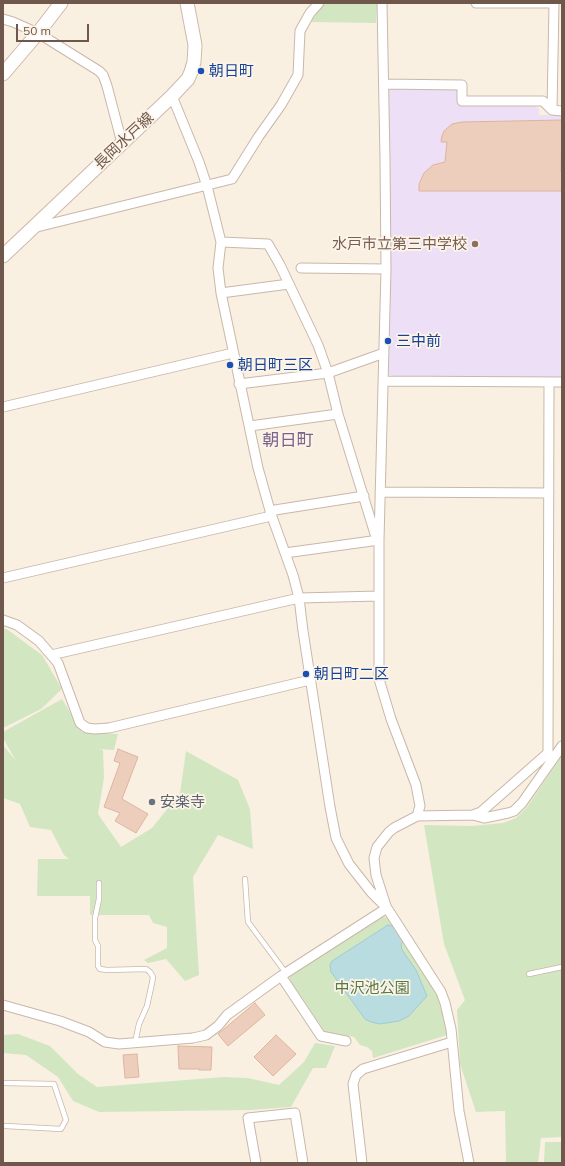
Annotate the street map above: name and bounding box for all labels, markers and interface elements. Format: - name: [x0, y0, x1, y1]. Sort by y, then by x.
- scale bar: [18, 16, 91, 42]
- text: 50 m: [23, 23, 51, 38]
- place label: 朝日町: [209, 62, 254, 80]
- marker: 朝日町: [196, 66, 206, 76]
- street label: 長岡水戸線: [90, 109, 158, 173]
- place label: 水戸市立第三中学校: [332, 235, 467, 253]
- marker: 水戸市立第三中学校: [470, 239, 480, 249]
- place label: 三中前: [396, 332, 441, 350]
- marker: 三中前: [383, 336, 393, 346]
- place label: 朝日町三区: [238, 356, 313, 374]
- marker: 朝日町三区: [225, 360, 235, 370]
- district label: 朝日町: [263, 431, 313, 451]
- place label: 朝日町二区: [314, 665, 389, 683]
- marker: 朝日町二区: [301, 669, 311, 679]
- place label: 安楽寺: [160, 793, 205, 811]
- marker: 安楽寺: [147, 797, 157, 807]
- park label: 中沢池公園: [335, 979, 409, 997]

